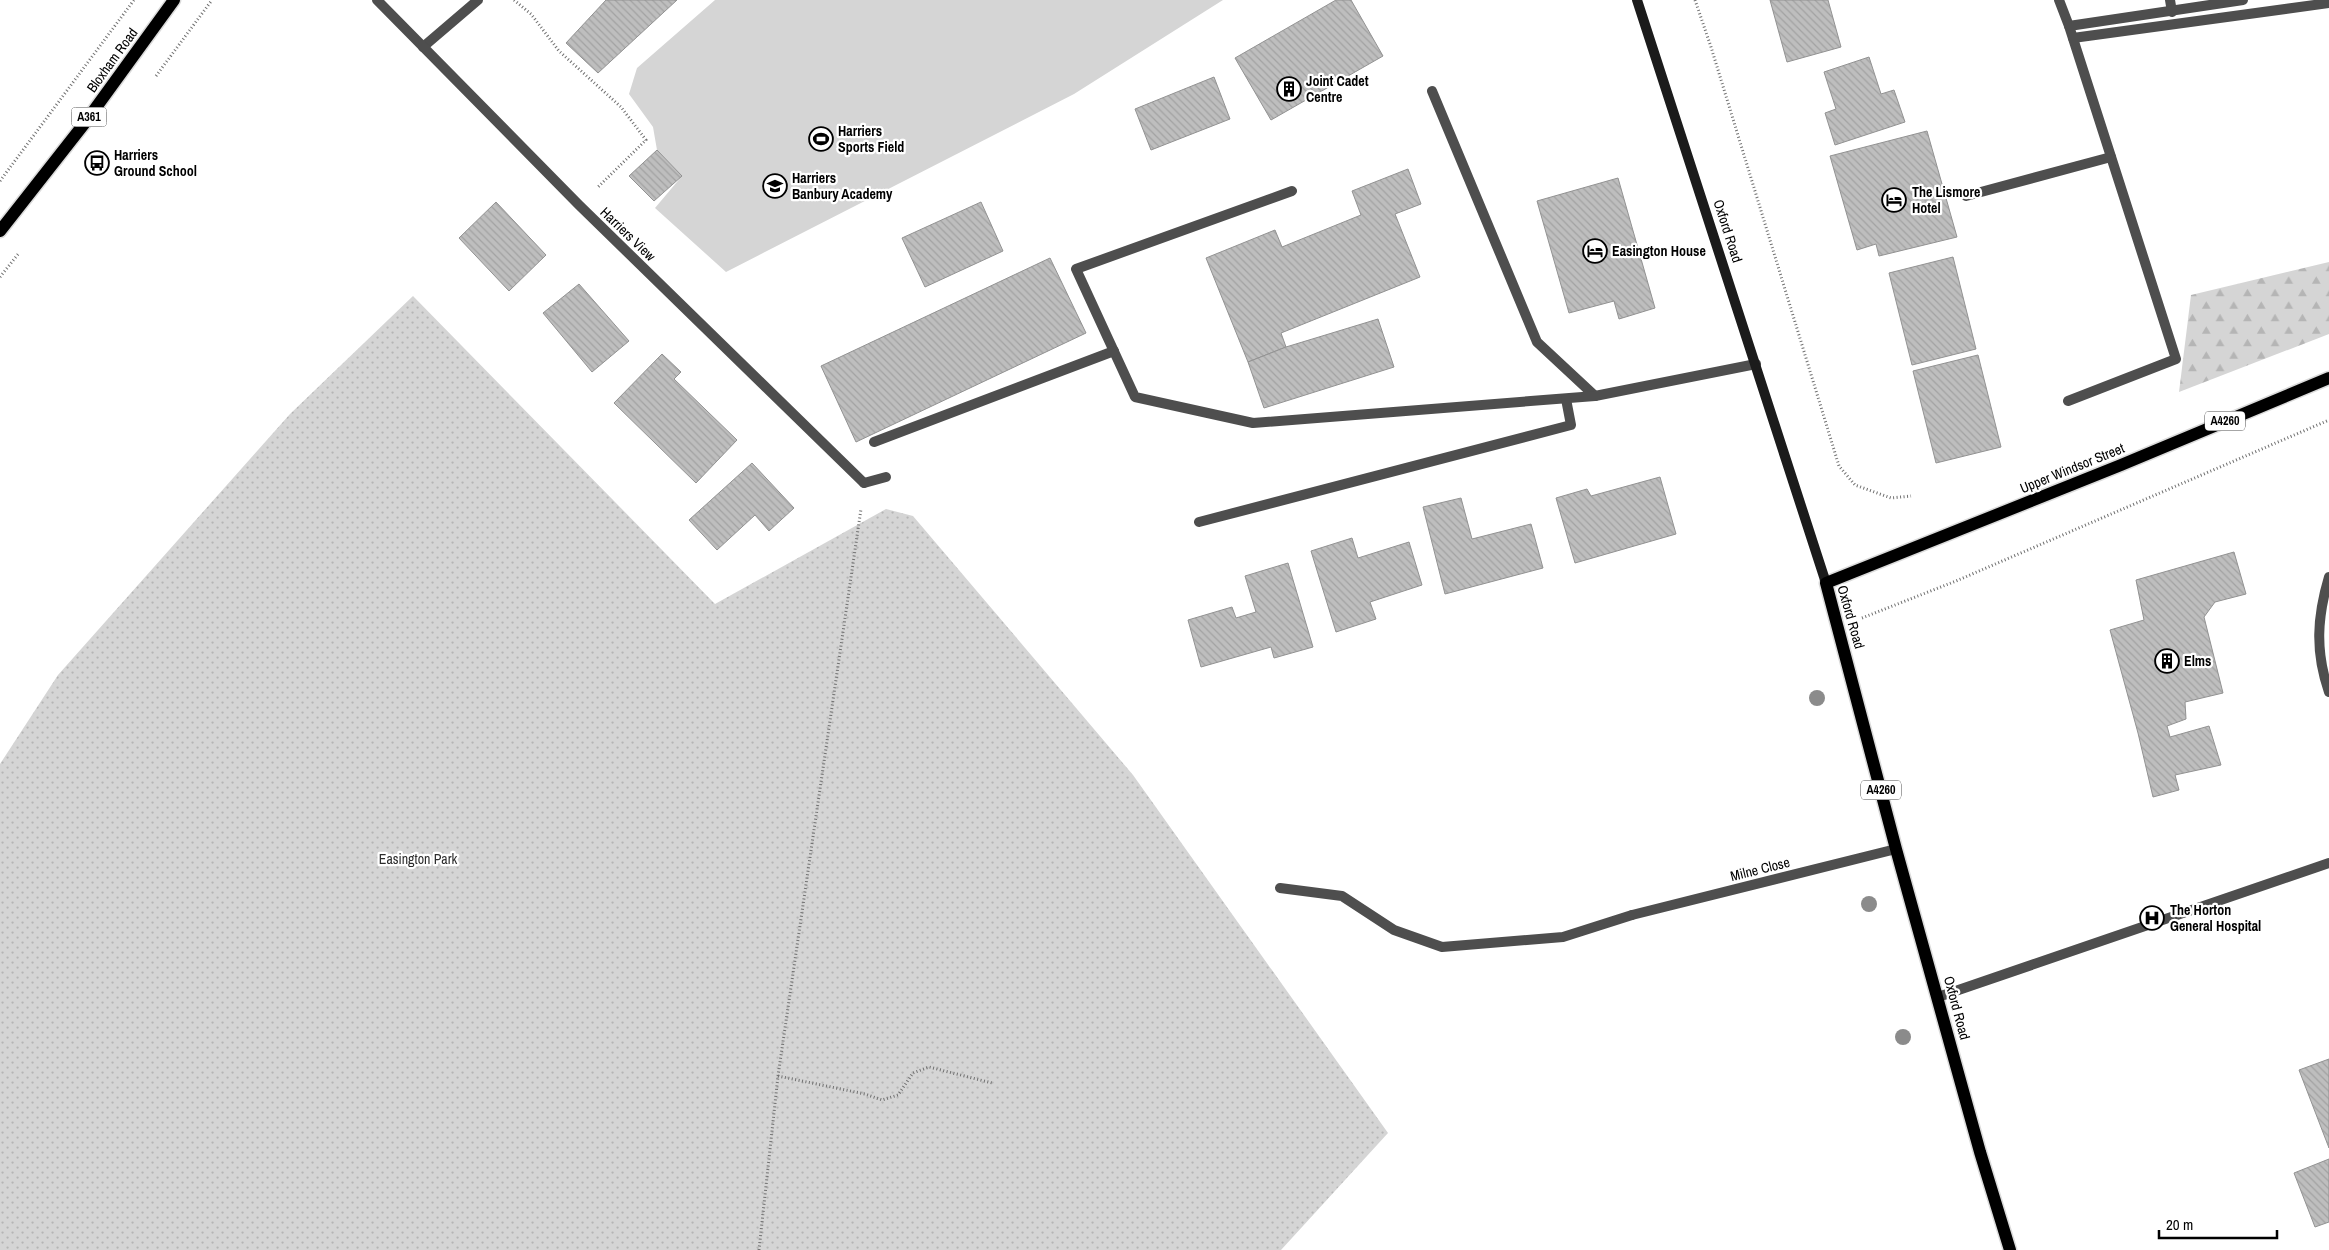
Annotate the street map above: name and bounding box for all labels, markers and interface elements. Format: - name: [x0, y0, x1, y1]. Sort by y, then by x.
- street label: Bloxham Road: [83, 24, 141, 96]
- place label: Joint Cadet Centre: [1306, 72, 1369, 106]
- building icon: Joint Cadet Centre: [1276, 76, 1302, 102]
- road number: A361: [72, 108, 106, 126]
- place label: Harriers Sports Field: [838, 122, 904, 156]
- sports icon: Harriers Sports Field: [808, 126, 834, 152]
- place label: Harriers Ground School: [114, 146, 197, 180]
- bus stop icon: Harriers Ground School: [84, 150, 110, 176]
- place label: Harriers Banbury Academy: [792, 169, 893, 203]
- school or university icon: Harriers Banbury Academy: [762, 173, 788, 199]
- place label: The Lismore Hotel: [1912, 183, 1980, 217]
- hotel icon: The Lismore Hotel: [1881, 187, 1907, 213]
- street label: Oxford Road: [1709, 197, 1747, 265]
- street label: Harriers View: [597, 203, 660, 265]
- hotel icon: Easington House: [1582, 238, 1608, 264]
- place label: Easington House: [1612, 242, 1706, 260]
- road number: A4260: [2205, 412, 2245, 431]
- street label: Upper Windsor Street: [2017, 439, 2127, 497]
- street label: Oxford Road: [1833, 583, 1869, 651]
- building icon: Elms: [2154, 648, 2180, 674]
- place label: Elms: [2184, 652, 2211, 670]
- road number: A4260: [1861, 780, 1901, 800]
- park label: Easington Park: [379, 850, 458, 868]
- street label: Milne Close: [1728, 853, 1792, 885]
- place label: The Horton General Hospital: [2170, 901, 2261, 935]
- hospital icon: The Horton General Hospital: [2139, 905, 2165, 931]
- street label: Oxford Road: [1940, 974, 1974, 1042]
- scale bar: [2159, 1208, 2276, 1240]
- text: 20 m: [2166, 1214, 2193, 1235]

